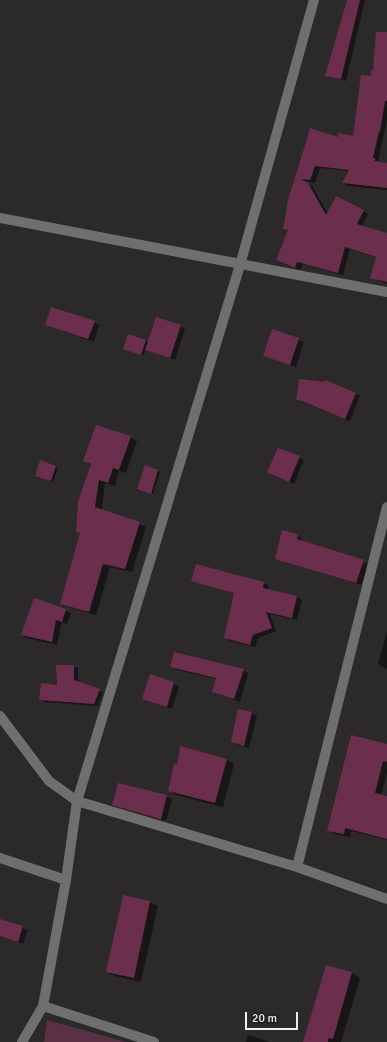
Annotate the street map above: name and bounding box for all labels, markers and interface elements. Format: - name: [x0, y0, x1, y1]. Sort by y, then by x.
- scale bar: [247, 1004, 300, 1030]
- text: 20 m: [252, 1011, 277, 1026]

